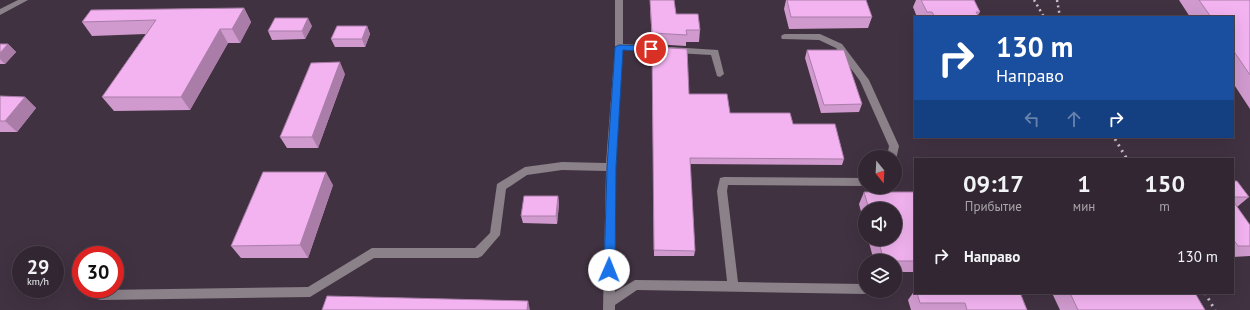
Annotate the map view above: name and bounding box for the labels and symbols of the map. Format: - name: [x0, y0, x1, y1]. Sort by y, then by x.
- pin: [634, 32, 668, 66]
- north arrow: [858, 150, 902, 194]
- speed limit sign: 30: [72, 246, 124, 298]
- position arrow: [588, 249, 630, 291]

